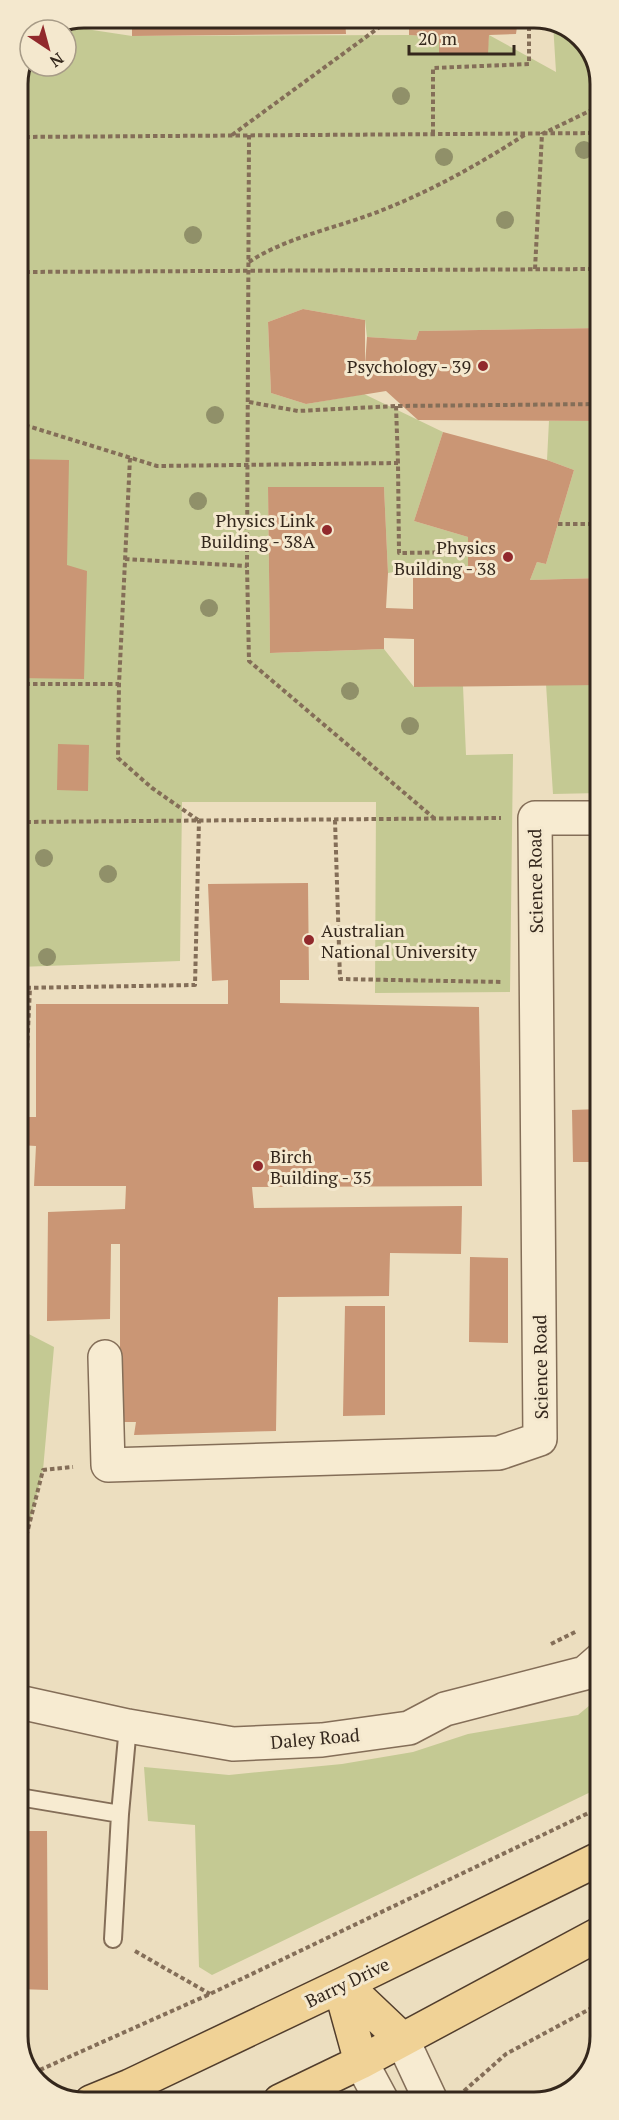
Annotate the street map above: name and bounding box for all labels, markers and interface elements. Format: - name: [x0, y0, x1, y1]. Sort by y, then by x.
- north arrow: [18, 18, 78, 78]
- scale bar: [409, 18, 514, 56]
- text: 20 m: [418, 26, 458, 50]
- text: N: [45, 48, 68, 73]
- place label: Psychology - 39: [347, 354, 471, 378]
- marker: Psychology - 39: [476, 359, 490, 373]
- place label: Physics Link Building - 38A: [201, 508, 316, 553]
- marker: Physics Link Building - 38A: [320, 523, 334, 537]
- place label: Physics Building - 38: [394, 535, 496, 580]
- marker: Physics Building - 38: [501, 550, 515, 564]
- street label: Science Road: [522, 828, 548, 934]
- place label: Australian National University: [321, 918, 478, 963]
- marker: Australian National University: [302, 933, 316, 947]
- place label: Birch Building - 35: [270, 1144, 372, 1189]
- marker: Birch Building - 35: [251, 1159, 265, 1173]
- street label: Science Road: [527, 1314, 553, 1420]
- street label: Daley Road: [269, 1722, 361, 1754]
- street label: Barry Drive: [301, 1951, 393, 2013]

